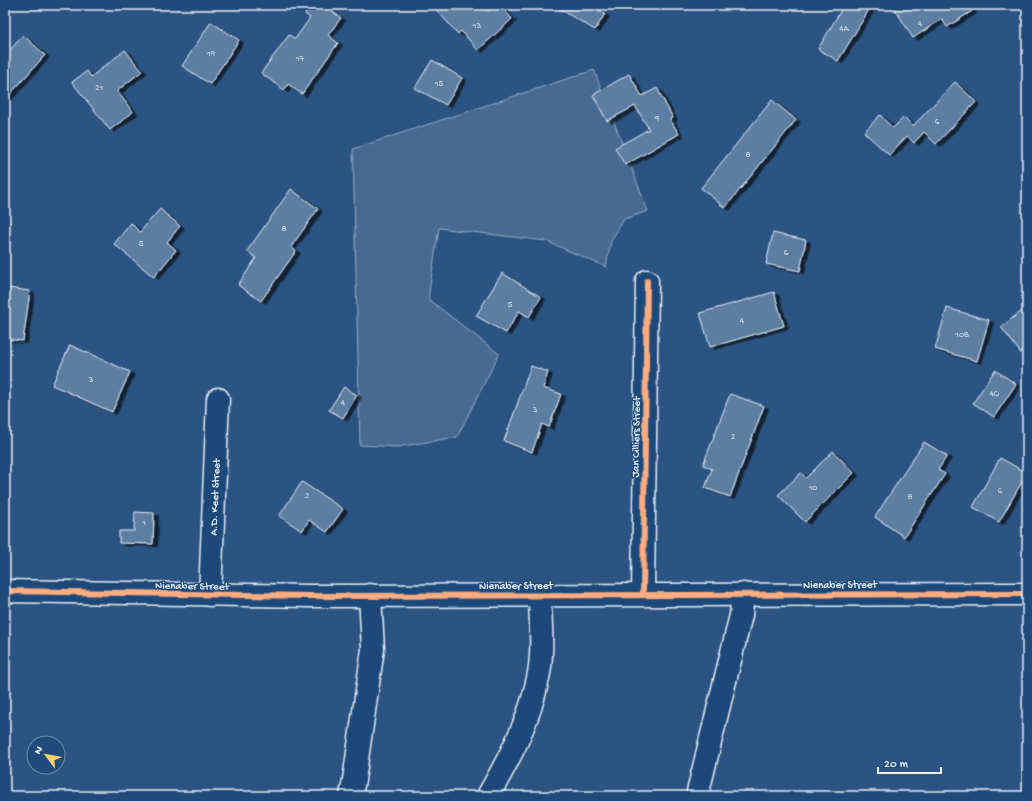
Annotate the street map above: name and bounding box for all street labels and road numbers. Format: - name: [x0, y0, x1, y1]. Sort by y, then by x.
- street label: Jan Cilliers Street: [630, 395, 644, 478]
- street label: A.D. Keet Street: [208, 457, 224, 536]
- street label: Nienaber Street: [155, 580, 231, 594]
- street label: Nienaber Street: [803, 580, 878, 592]
- street label: Nienaber Street: [479, 581, 554, 593]

